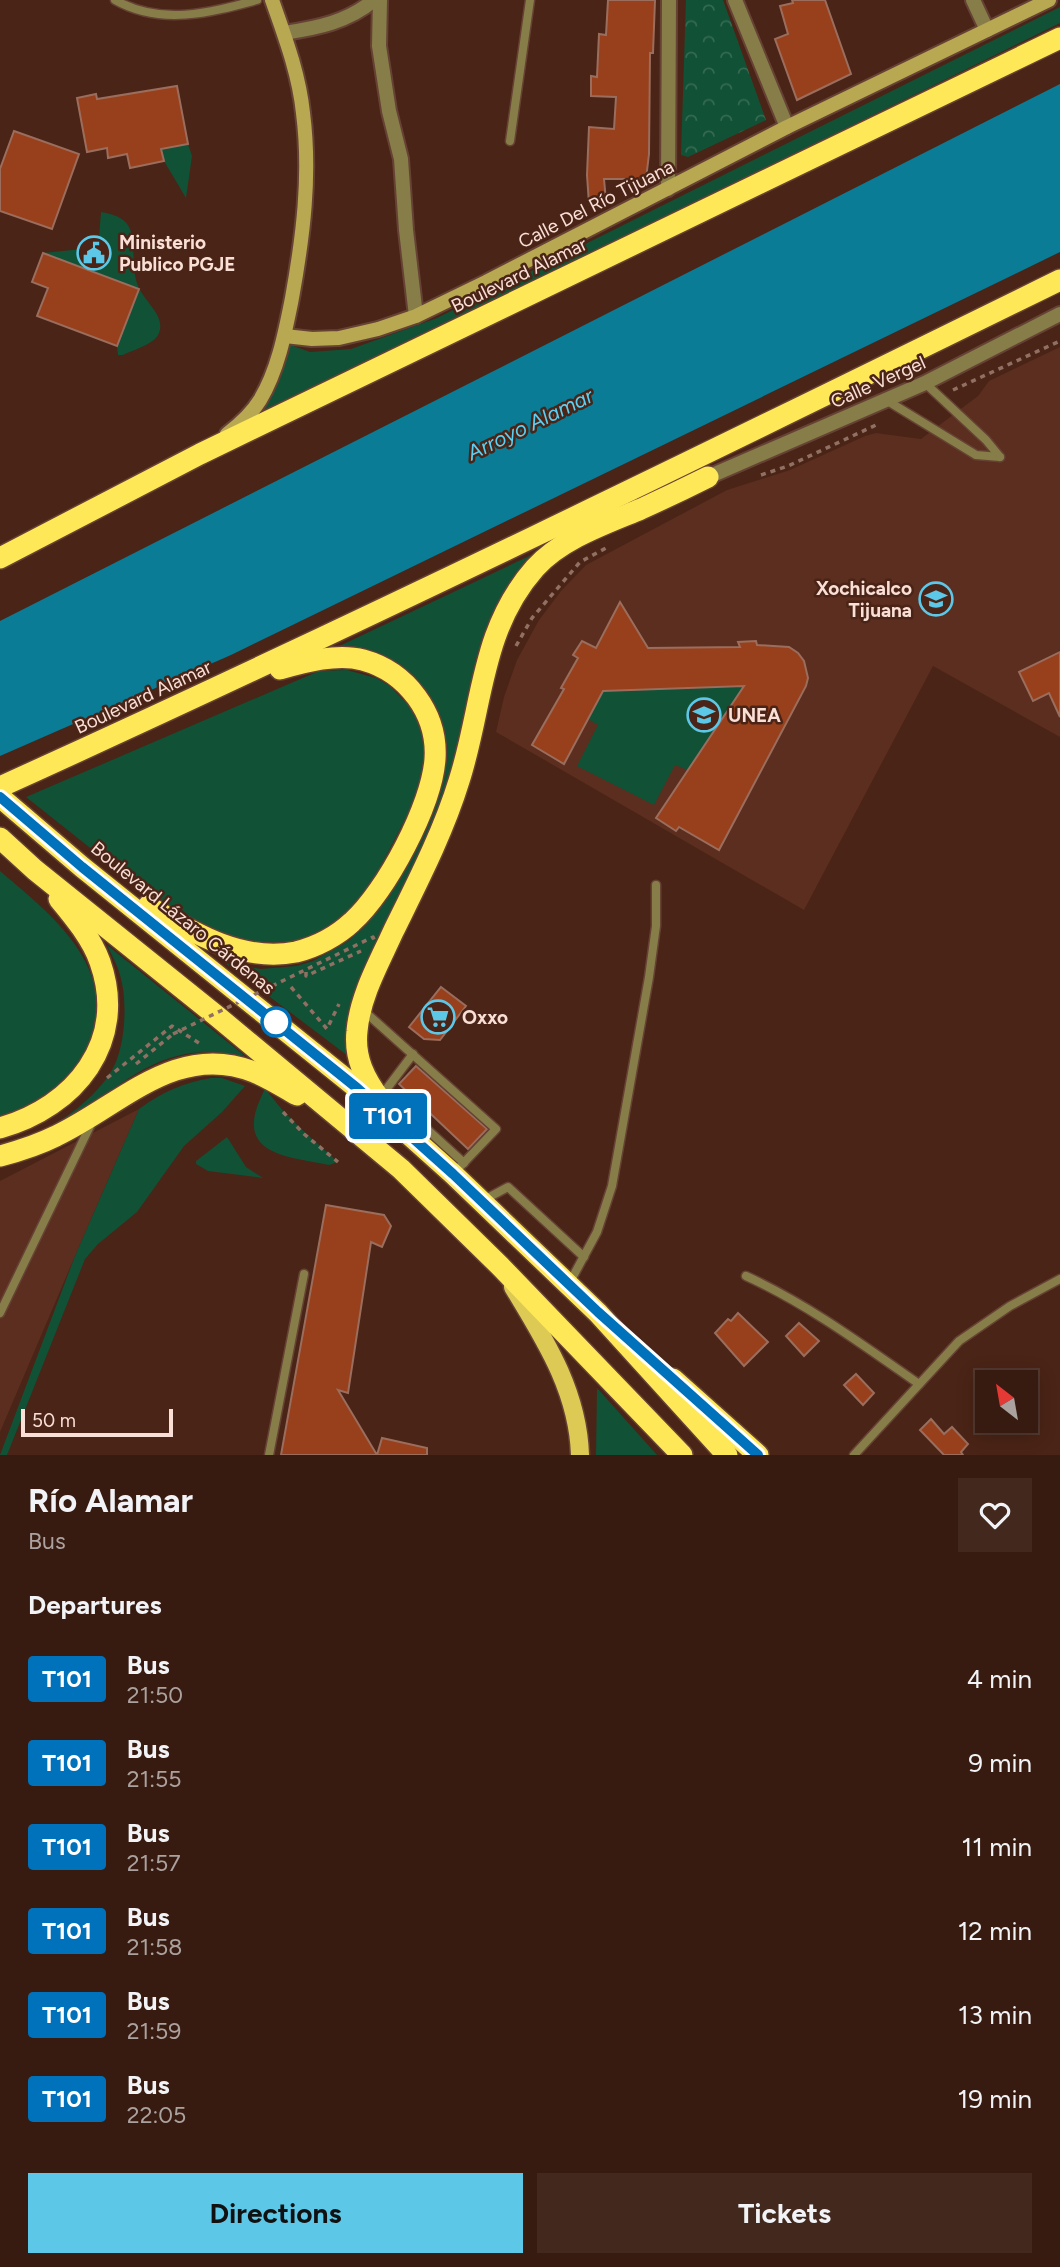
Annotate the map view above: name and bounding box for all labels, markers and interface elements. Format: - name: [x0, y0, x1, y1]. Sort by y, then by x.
- street label: Calle Del Río Tijuana: [514, 155, 678, 253]
- place label: Ministerio Publico PGJE: [119, 231, 235, 276]
- street label: Boulevard Alamar: [447, 232, 591, 318]
- public building icon: Ministerio Publico PGJE: [75, 234, 113, 272]
- street label: Calle Vergel: [827, 351, 929, 413]
- water label: Arroyo Alamar: [462, 382, 598, 466]
- place label: Xochicalco Tijuana: [816, 577, 912, 622]
- school or university icon: Xochicalco Tijuana: [917, 580, 955, 618]
- street label: Boulevard Alamar: [71, 655, 216, 739]
- school or university icon: UNEA: [685, 696, 723, 734]
- place label: UNEA: [728, 704, 781, 727]
- street label: Boulevard Lázaro Cárdenas: [86, 837, 280, 999]
- supermarket icon: Oxxo: [419, 998, 457, 1036]
- place label: Oxxo: [462, 1006, 508, 1029]
- unlabelled marker: [261, 1007, 291, 1037]
- line badge: T101: [339, 1093, 437, 1139]
- text: T101: [363, 1101, 413, 1130]
- north arrow: [975, 1370, 1038, 1433]
- map controls: [975, 1370, 1038, 1433]
- scale bar: [21, 1406, 173, 1438]
- text: 50 m: [32, 1409, 76, 1432]
- button: heart: [958, 1478, 1032, 1552]
- text: Río Alamar: [28, 1481, 193, 1520]
- text: Bus: [28, 1527, 66, 1555]
- text: Departures: [28, 1589, 162, 1621]
- text: Bus: [127, 1649, 170, 1681]
- text: 4 min: [967, 1663, 1032, 1695]
- text: T101: [42, 1664, 92, 1693]
- text: 21:50: [127, 1681, 183, 1709]
- text: Bus: [127, 1733, 170, 1765]
- text: 9 min: [968, 1747, 1032, 1779]
- text: T101: [42, 1748, 92, 1777]
- text: 21:55: [127, 1765, 181, 1793]
- text: Bus: [127, 1817, 170, 1849]
- text: 11 min: [961, 1831, 1032, 1863]
- text: T101: [42, 1832, 92, 1861]
- text: 21:57: [127, 1849, 181, 1877]
- text: Bus: [127, 1901, 170, 1933]
- text: 12 min: [958, 1915, 1032, 1947]
- text: T101: [42, 1916, 92, 1945]
- text: 21:58: [127, 1933, 182, 1961]
- text: Bus: [127, 1985, 170, 2017]
- text: 13 min: [958, 1999, 1032, 2031]
- text: T101: [42, 2000, 92, 2029]
- text: 21:59: [127, 2017, 181, 2045]
- text: Bus: [127, 2069, 170, 2101]
- text: 19 min: [957, 2083, 1032, 2115]
- text: T101: [42, 2084, 92, 2113]
- text: 22:05: [127, 2101, 186, 2129]
- button: Directions: [28, 2173, 523, 2253]
- button: Tickets: [537, 2173, 1032, 2253]

